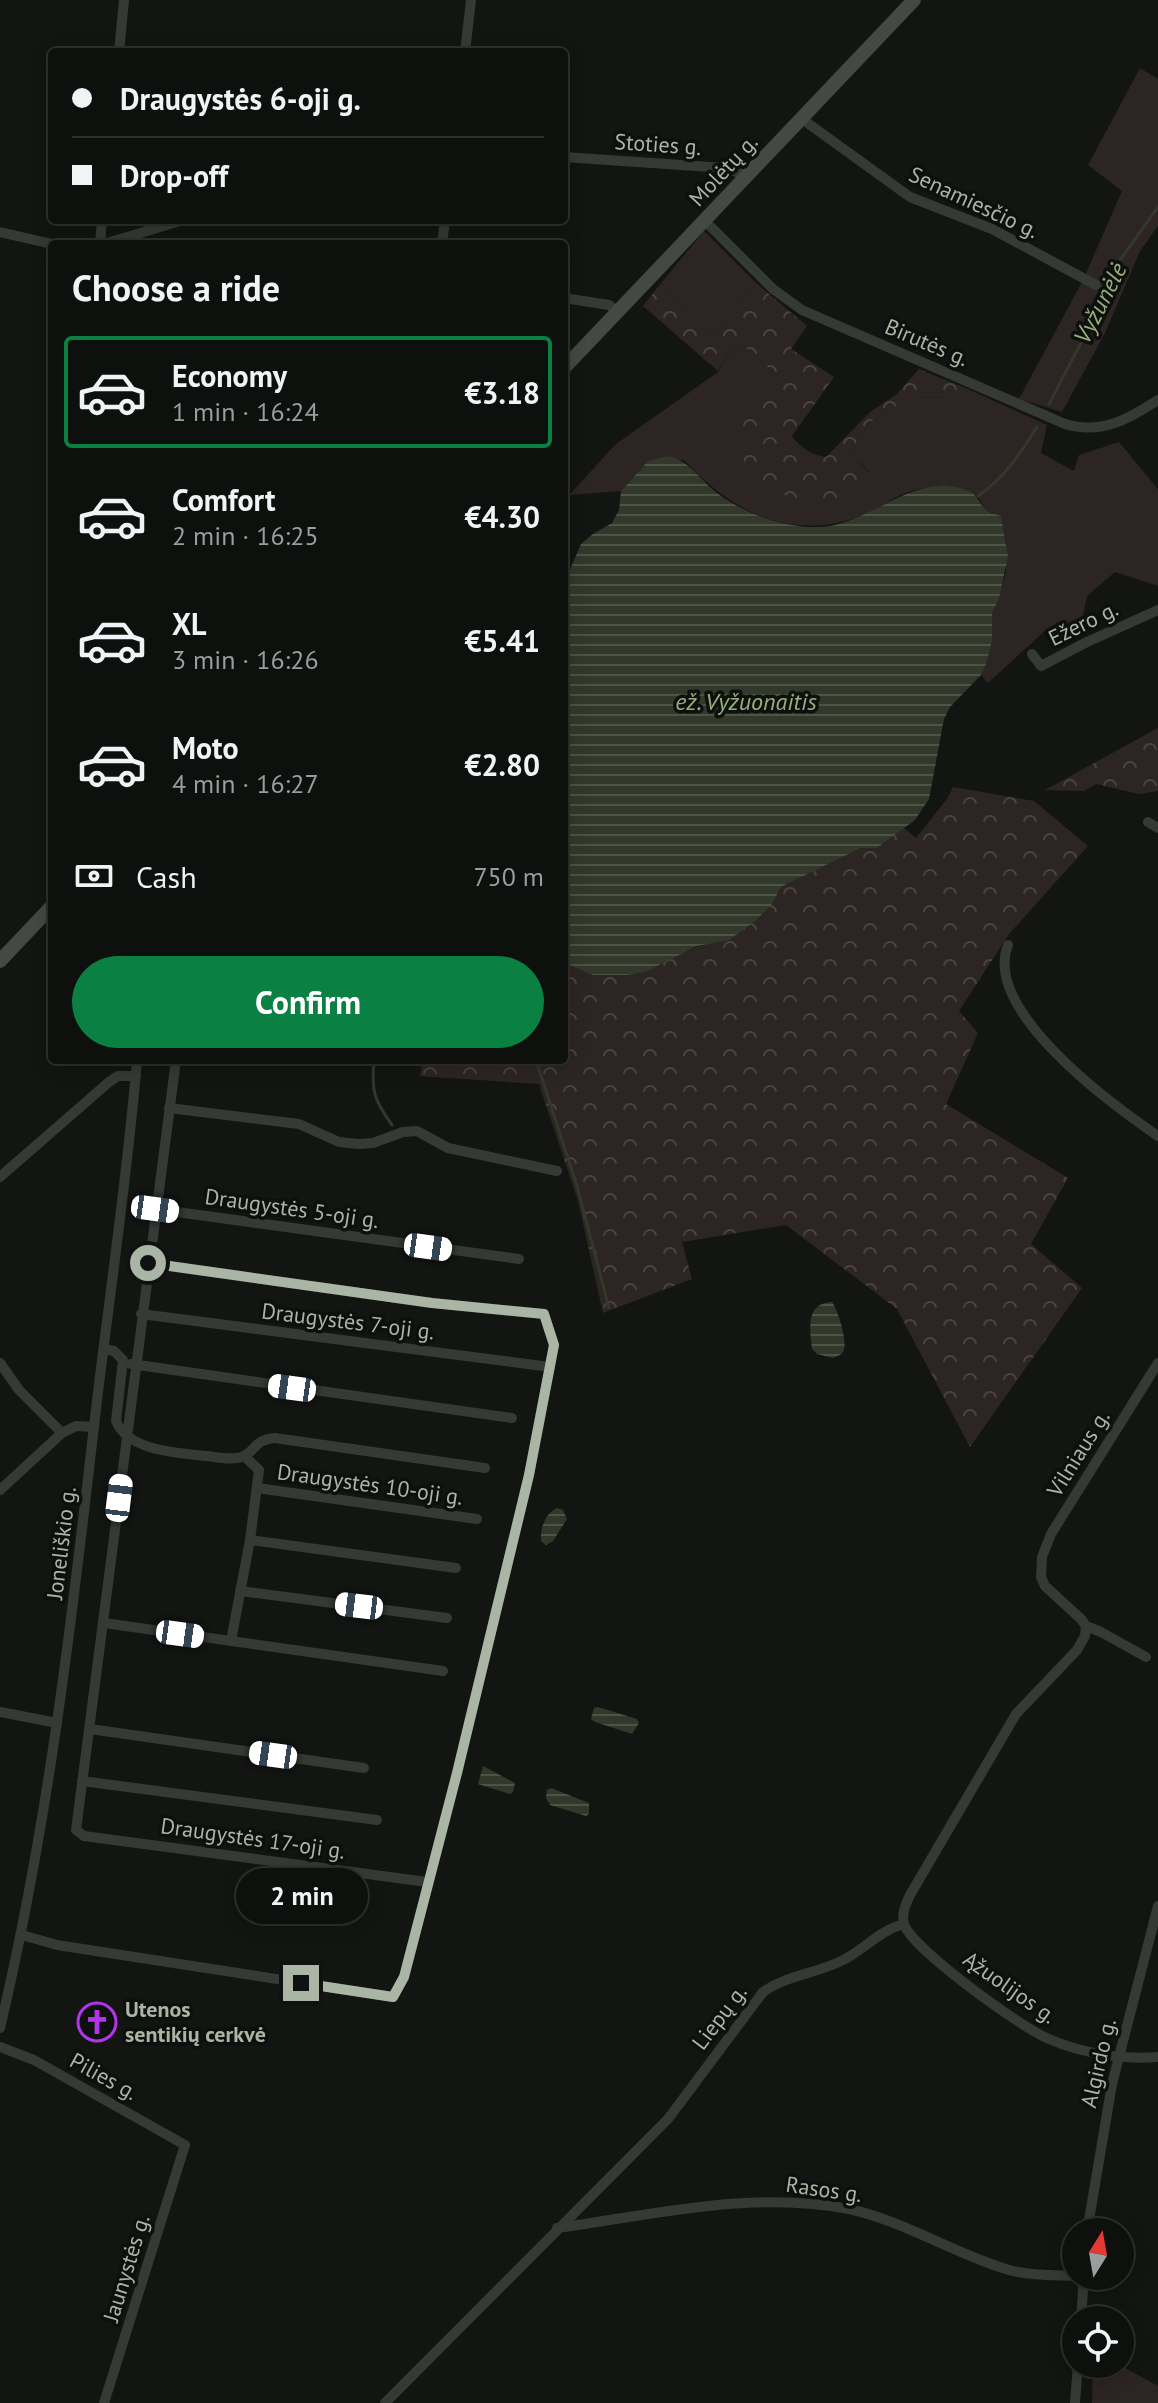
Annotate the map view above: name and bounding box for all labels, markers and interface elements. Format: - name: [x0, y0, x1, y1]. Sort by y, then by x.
- text: Draugystės 6-oji g.: [120, 79, 361, 118]
- street label: Stoties g.: [614, 127, 702, 161]
- street label: Molėtų g.: [683, 128, 763, 212]
- text: Drop-off: [120, 156, 228, 195]
- street label: Senamiesčio g.: [905, 160, 1043, 244]
- water label: Vyžunėlė: [1066, 257, 1134, 349]
- text: Choose a ride: [72, 264, 280, 311]
- street label: Birutės g.: [881, 312, 973, 372]
- icon: car: [76, 356, 148, 428]
- text: Economy: [172, 356, 287, 395]
- text: €3.18: [465, 373, 540, 412]
- text: 1 min · 16:24: [172, 395, 319, 428]
- icon: car: [76, 480, 148, 552]
- text: Comfort: [172, 480, 275, 519]
- text: €4.30: [465, 497, 540, 536]
- text: 2 min · 16:25: [172, 519, 319, 552]
- street label: Ežero g.: [1044, 594, 1122, 652]
- icon: car: [76, 604, 148, 676]
- text: XL: [172, 604, 206, 643]
- text: €5.41: [465, 621, 540, 660]
- text: 3 min · 16:26: [172, 643, 319, 676]
- water label: ež. Vyžuonaitis: [675, 686, 817, 717]
- icon: car: [76, 728, 148, 800]
- text: Moto: [172, 728, 239, 767]
- text: €2.80: [465, 745, 540, 784]
- text: 4 min · 16:27: [172, 767, 319, 800]
- icon: cash: [72, 854, 116, 898]
- text: Cash: [136, 857, 197, 896]
- text: 750 m: [473, 860, 544, 893]
- button: Confirm: [72, 956, 544, 1048]
- street label: Draugystės 5-oji g.: [203, 1182, 381, 1234]
- car: [130, 1194, 180, 1224]
- car: [403, 1232, 453, 1262]
- route start: [130, 1245, 166, 1281]
- street label: Draugystės 7-oji g.: [260, 1297, 436, 1345]
- car: [267, 1373, 317, 1403]
- street label: Vilniaus g.: [1040, 1404, 1116, 1502]
- street label: Draugystės 10-oji g.: [275, 1457, 465, 1511]
- car: [104, 1473, 134, 1523]
- street label: Joneliškio g.: [40, 1485, 82, 1602]
- car: [334, 1591, 384, 1621]
- car: [155, 1619, 205, 1649]
- car: [248, 1740, 298, 1770]
- street label: Draugystės 17-oji g.: [159, 1811, 347, 1865]
- callout: 2 min: [235, 1867, 367, 1923]
- text: 2 min: [270, 1879, 334, 1912]
- street label: Ąžuolijos g.: [958, 1945, 1062, 2029]
- route end: [283, 1965, 319, 2001]
- street label: Liepų g.: [685, 1979, 753, 2055]
- place label: Utenos sentikių cerkvė: [125, 1995, 266, 2048]
- church icon: Utenos sentikių cerkvė: [76, 2001, 118, 2043]
- street label: Algirdo g.: [1074, 2016, 1122, 2110]
- street label: Pilies g.: [65, 2046, 143, 2106]
- street label: Rasos g.: [784, 2170, 864, 2208]
- street label: Jaunystės g.: [96, 2211, 156, 2326]
- north arrow: [1062, 2218, 1134, 2290]
- map controls: [1062, 2218, 1134, 2378]
- button: locate: [1062, 2306, 1134, 2378]

